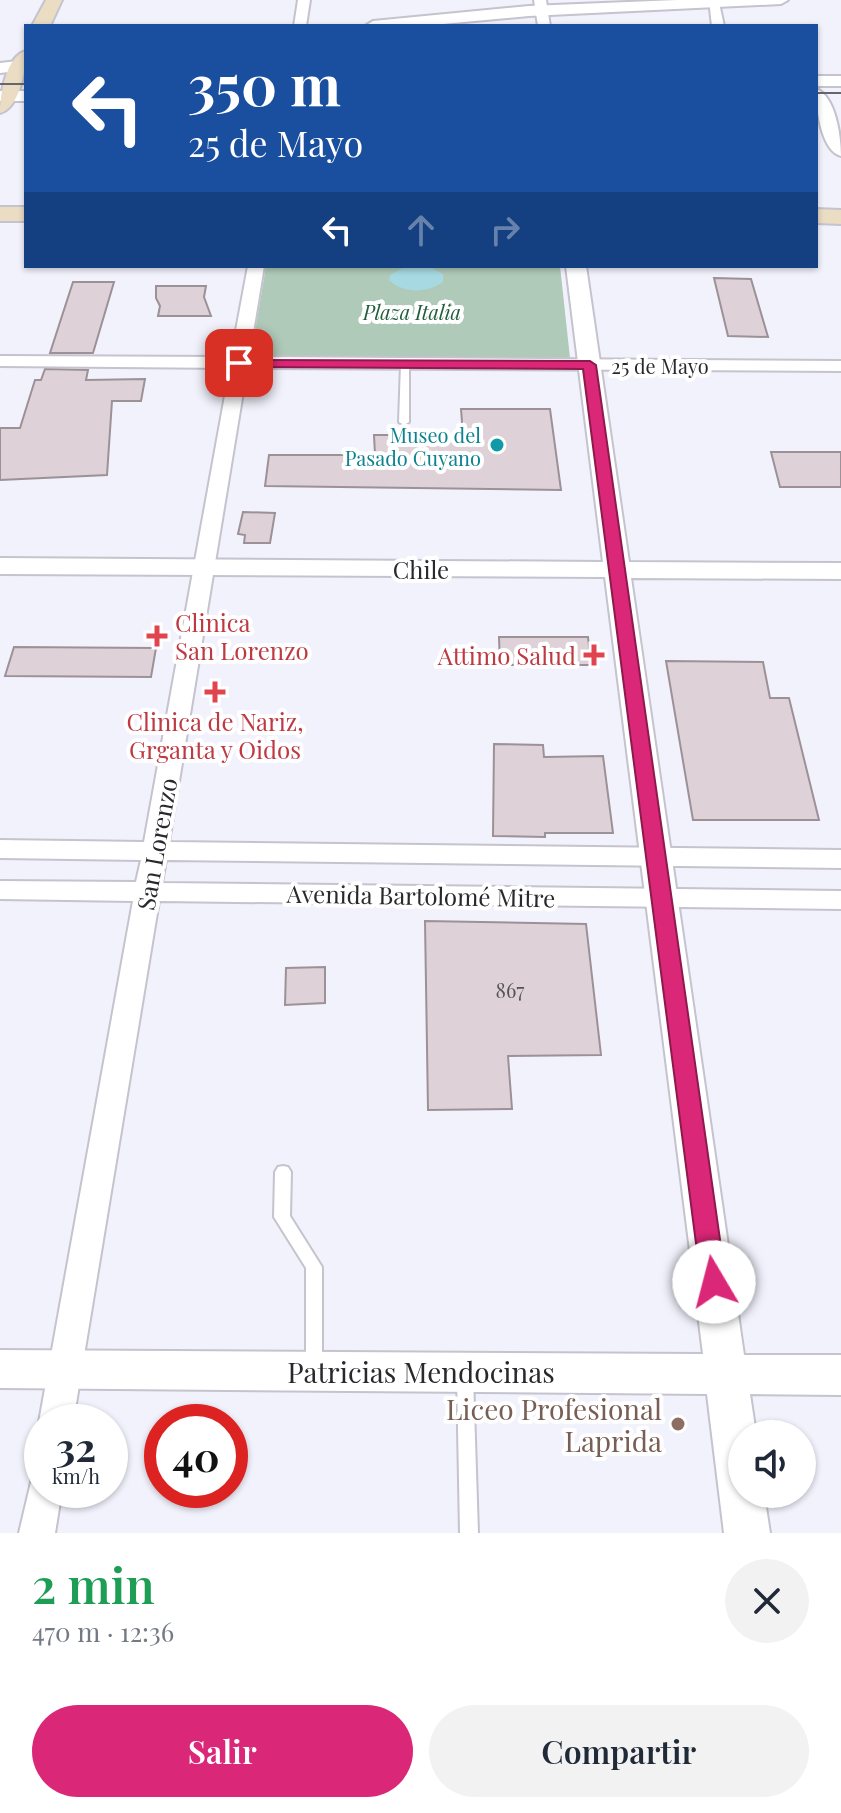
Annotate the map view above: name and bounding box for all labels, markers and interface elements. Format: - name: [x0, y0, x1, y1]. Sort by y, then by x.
- text: 350 m: [188, 46, 341, 121]
- icon: left: [56, 56, 160, 160]
- text: 25 de Mayo: [188, 118, 363, 166]
- icon: left: [315, 208, 359, 252]
- icon: ahead: [399, 208, 443, 252]
- icon: right: [483, 208, 527, 252]
- park label: Plaza Italia: [362, 298, 461, 325]
- pin: [205, 329, 273, 397]
- icon: arrive: [217, 341, 261, 385]
- street label: 25 de Mayo: [611, 352, 709, 379]
- place label: Museo del Pasado Cuyano: [345, 421, 481, 471]
- marker: Museo del Pasado Cuyano: [488, 436, 506, 454]
- street label: Chile: [393, 553, 449, 585]
- place label: Clinica San Lorenzo: [175, 606, 309, 666]
- marker: Clinica San Lorenzo: [146, 625, 168, 647]
- place label: Attimo Salud: [437, 639, 576, 671]
- marker: Attimo Salud: [583, 644, 605, 666]
- marker: Clinica de Nariz, Grganta y Oidos: [204, 681, 226, 703]
- place label: Clinica de Nariz, Grganta y Oidos: [127, 705, 303, 765]
- street label: San Lorenzo: [129, 775, 183, 913]
- street label: Avenida Bartolomé Mitre: [285, 877, 556, 913]
- house number: 867: [496, 976, 524, 1003]
- position arrow: [672, 1240, 756, 1324]
- street label: Patricias Mendocinas: [287, 1353, 555, 1390]
- place label: Liceo Profesional Laprida: [446, 1390, 662, 1459]
- speed limit sign: 40: [144, 1404, 248, 1508]
- marker: Liceo Profesional Laprida: [669, 1415, 687, 1433]
- text: 32: [56, 1419, 96, 1472]
- map controls: [728, 1420, 816, 1508]
- button: sound: [728, 1420, 816, 1508]
- text: km/h: [52, 1462, 100, 1489]
- text: 2 min: [32, 1552, 155, 1616]
- button: close: [725, 1559, 809, 1643]
- text: 470 m · 12:36: [32, 1614, 174, 1649]
- button: Salir: [32, 1705, 413, 1797]
- button: Compartir: [429, 1705, 809, 1797]

